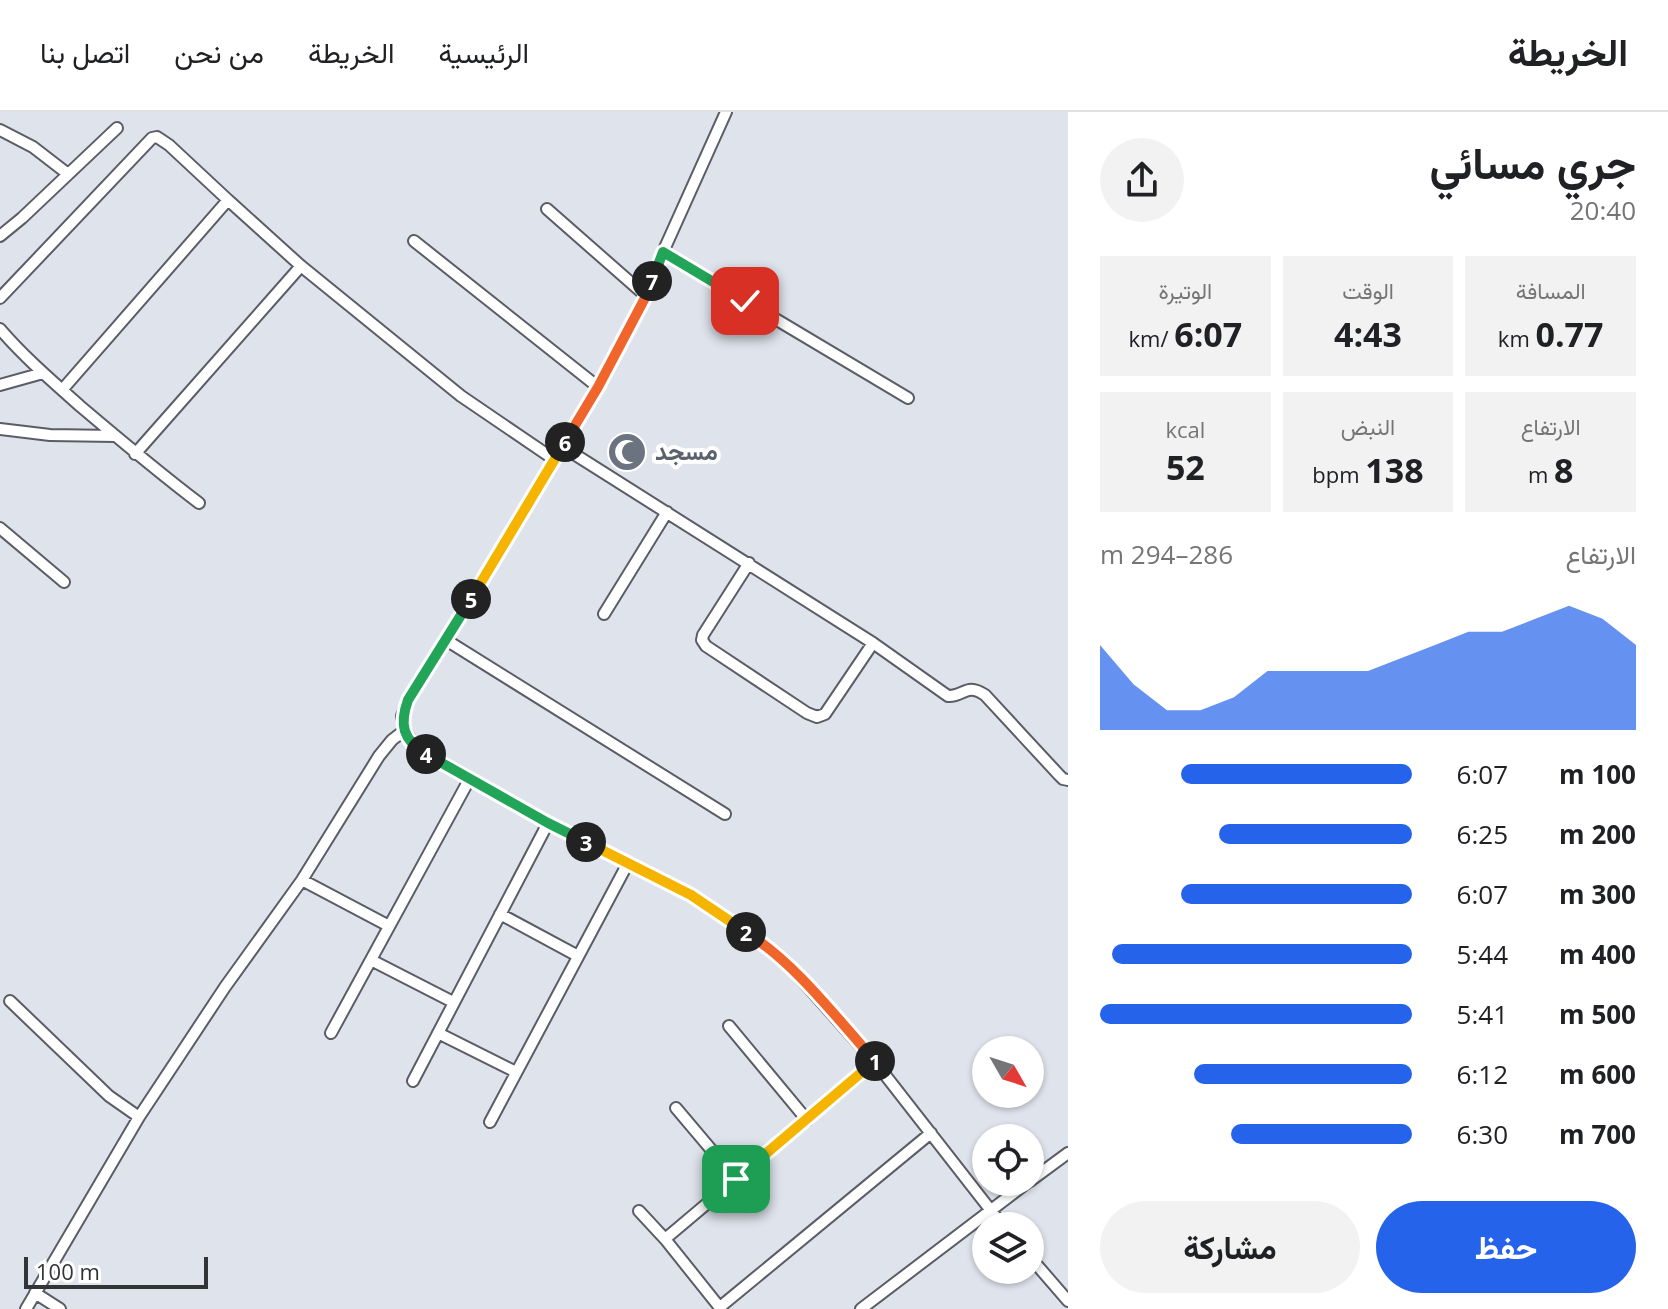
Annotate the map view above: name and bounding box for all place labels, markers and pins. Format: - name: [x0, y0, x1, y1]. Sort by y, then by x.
- pin: 7: [632, 261, 672, 301]
- pin: [711, 267, 779, 335]
- pin: 6: [545, 422, 585, 462]
- mosque icon: مسجد: [606, 431, 648, 473]
- place label: مسجد: [655, 434, 718, 467]
- pin: 5: [451, 579, 491, 619]
- pin: 4: [406, 734, 446, 774]
- pin: 3: [566, 822, 606, 862]
- pin: 2: [726, 912, 766, 952]
- pin: 1: [855, 1041, 895, 1081]
- pin: [702, 1145, 770, 1213]

